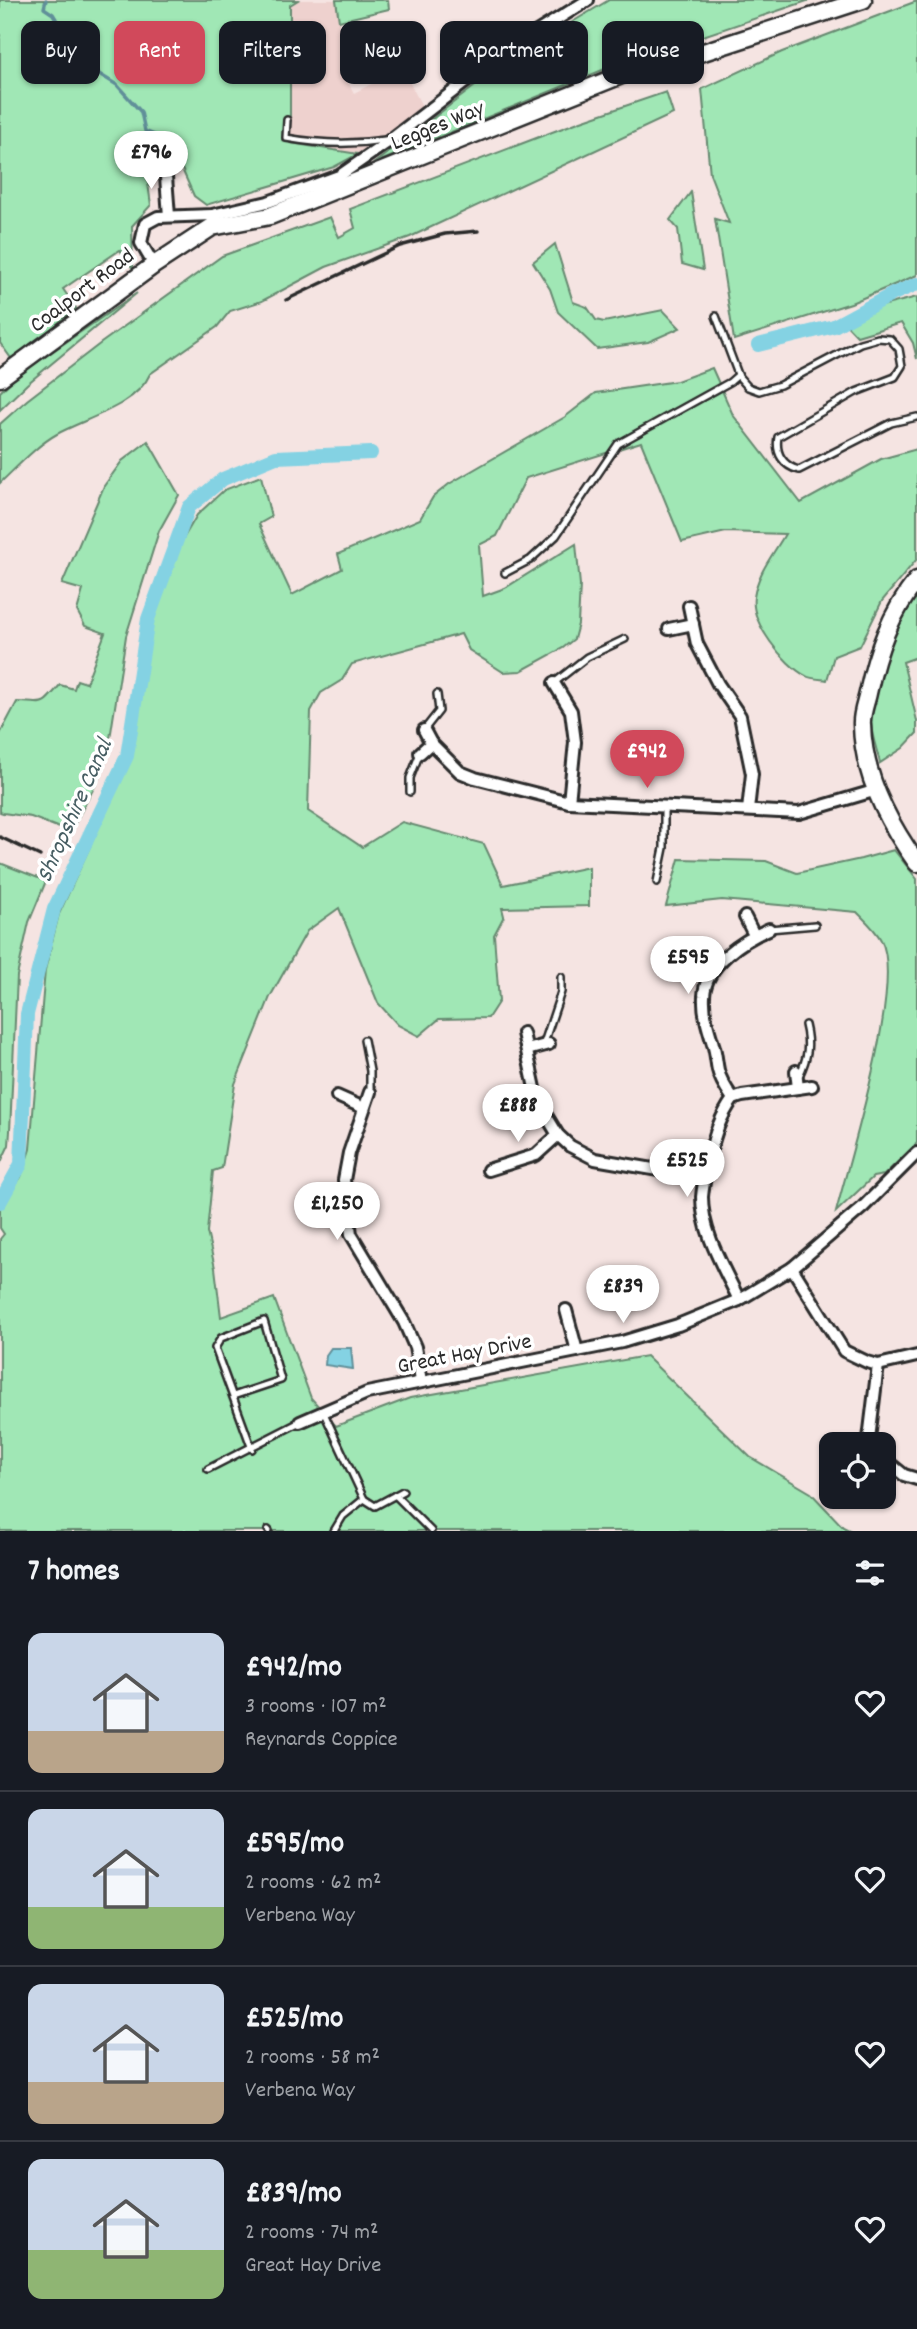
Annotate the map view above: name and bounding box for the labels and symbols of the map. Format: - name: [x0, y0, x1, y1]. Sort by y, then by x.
- street label: Legges Way: [387, 93, 491, 161]
- pin: £796: [110, 132, 192, 191]
- street label: Coalport Road: [24, 241, 143, 342]
- pin: £942: [606, 730, 688, 790]
- water label: Shropshire Canal: [29, 732, 123, 888]
- pin: £595: [647, 936, 729, 996]
- pin: £888: [477, 1084, 559, 1144]
- pin: £525: [646, 1140, 728, 1199]
- pin: £1,250: [280, 1182, 394, 1242]
- pin: £839: [582, 1266, 664, 1325]
- street label: Great Hay Drive: [395, 1326, 535, 1385]

